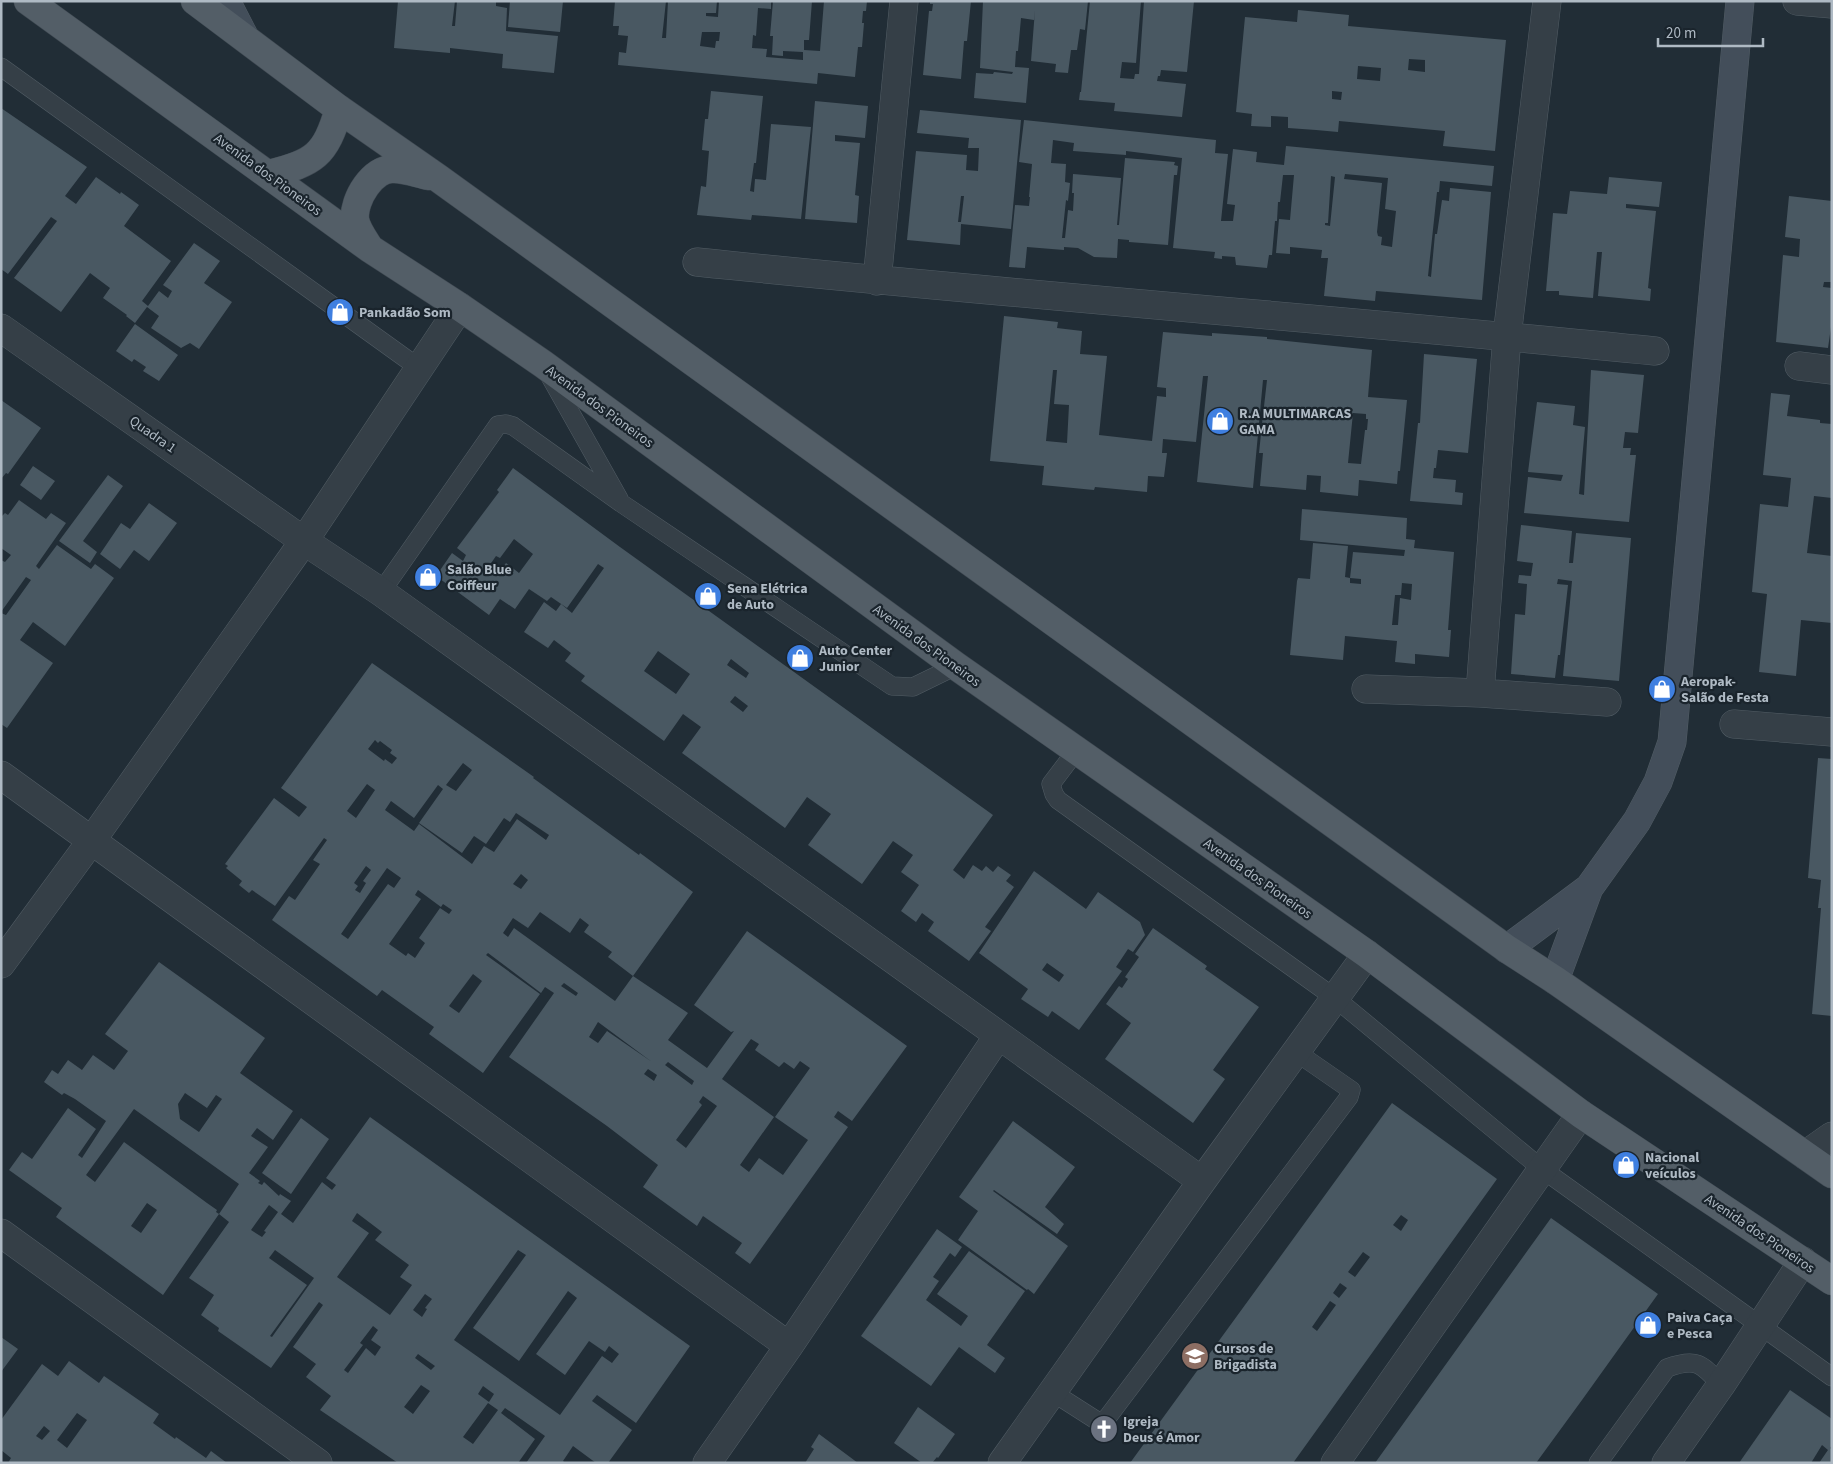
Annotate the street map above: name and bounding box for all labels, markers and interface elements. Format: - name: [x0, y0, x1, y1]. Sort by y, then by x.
- scale bar: [1658, 15, 1763, 47]
- text: 20 m: [1666, 23, 1696, 44]
- street label: Avenida dos Pioneiros: [209, 129, 325, 221]
- shop icon: Pankadão Som: [325, 297, 355, 327]
- place label: Pankadão Som: [359, 303, 451, 323]
- street label: Avenida dos Pioneiros: [541, 361, 657, 453]
- place label: R.A MULTIMARCAS GAMA: [1239, 404, 1352, 440]
- shop icon: R.A MULTIMARCAS GAMA: [1205, 406, 1235, 436]
- street label: Quadra 1: [125, 411, 180, 458]
- place label: Salão Blue Coiffeur: [447, 560, 512, 596]
- shop icon: Salão Blue Coiffeur: [413, 562, 443, 592]
- place label: Sena Elétrica de Auto: [727, 579, 808, 615]
- shop icon: Sena Elétrica de Auto: [693, 581, 723, 611]
- street label: Avenida dos Pioneiros: [868, 600, 984, 692]
- place label: Auto Center Junior: [818, 641, 892, 677]
- shop icon: Auto Center Junior: [785, 643, 815, 673]
- place label: Aeropak- Salão de Festa: [1680, 672, 1769, 708]
- shop icon: Aeropak- Salão de Festa: [1647, 674, 1677, 704]
- street label: Avenida dos Pioneiros: [1199, 834, 1316, 924]
- place label: Nacional veículos: [1645, 1148, 1699, 1184]
- shop icon: Nacional veículos: [1611, 1150, 1641, 1180]
- street label: Avenida dos Pioneiros: [1700, 1190, 1819, 1278]
- place label: Paiva Caça e Pesca: [1667, 1308, 1733, 1344]
- shop icon: Paiva Caça e Pesca: [1633, 1310, 1663, 1340]
- place label: Cursos de Brigadista: [1214, 1339, 1277, 1375]
- school or university icon: Cursos de Brigadista: [1180, 1341, 1210, 1371]
- place label: Igreja Deus é Amor: [1123, 1412, 1200, 1448]
- church icon: Igreja Deus é Amor: [1089, 1414, 1119, 1444]

